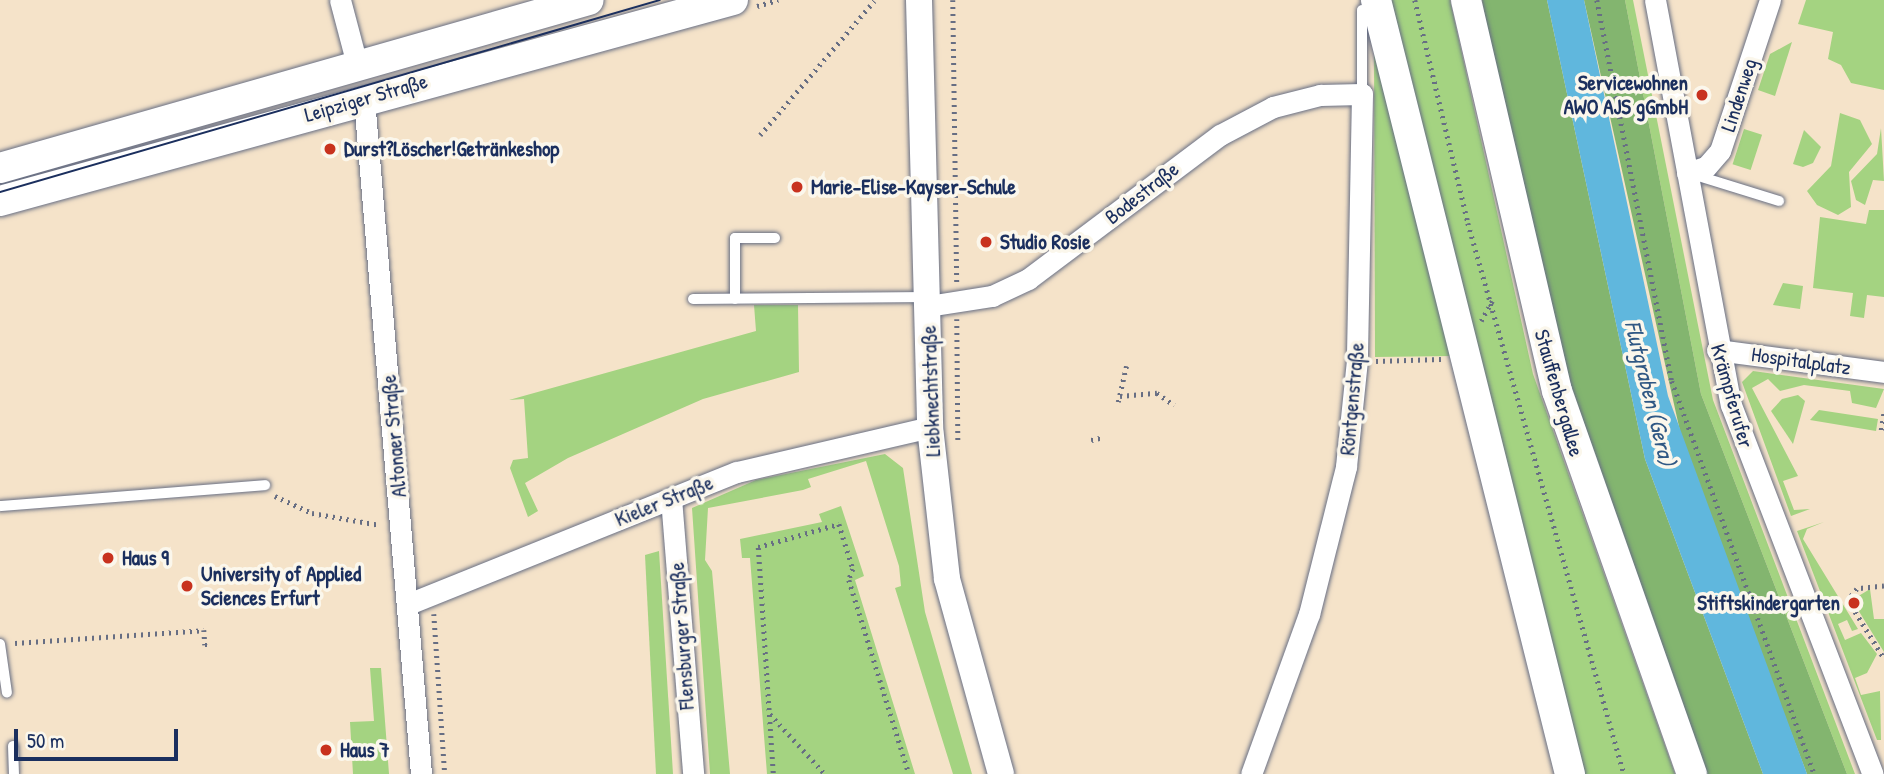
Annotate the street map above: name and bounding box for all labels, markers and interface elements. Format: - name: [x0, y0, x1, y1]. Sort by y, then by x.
- street label: Lindenweg: [1715, 55, 1763, 135]
- street label: Leipziger Straße: [302, 68, 430, 128]
- place label: Servicewohnen AWO AJS gGmbH: [1564, 70, 1688, 120]
- marker: Servicewohnen AWO AJS gGmbH: [1694, 87, 1710, 103]
- place label: Durst?Löscher!Getränkeshop: [344, 136, 559, 162]
- marker: Durst?Löscher!Getränkeshop: [322, 141, 338, 157]
- street label: Bodestraße: [1100, 156, 1184, 230]
- place label: Marie-Elise-Kayser-Schule: [811, 174, 1016, 200]
- marker: Marie-Elise-Kayser-Schule: [789, 179, 805, 195]
- place label: Studio Rosie: [1000, 229, 1091, 255]
- marker: Studio Rosie: [978, 234, 994, 250]
- water label: Flutgraben (Gera): [1619, 318, 1681, 468]
- street label: Liebknechtstraße: [916, 325, 946, 457]
- street label: Stauffenbergallee: [1529, 327, 1589, 459]
- street label: Krämpferufer: [1705, 341, 1759, 451]
- street label: Röntgenstraße: [1335, 342, 1369, 456]
- street label: Hospitalplatz: [1750, 342, 1852, 380]
- street label: Altonaer Straße: [376, 374, 412, 498]
- street label: Kieler Straße: [611, 470, 717, 532]
- place label: Haus 9: [122, 545, 169, 571]
- marker: Haus 9: [100, 550, 116, 566]
- place label: University of Applied Sciences Erfurt: [201, 561, 361, 611]
- street label: Flensburger Straße: [664, 561, 700, 711]
- marker: University of Applied Sciences Erfurt: [179, 578, 195, 594]
- place label: Stiftskindergarten: [1697, 590, 1840, 616]
- marker: Stiftskindergarten: [1846, 595, 1862, 611]
- scale bar: [18, 714, 182, 758]
- text: 50 m: [27, 726, 64, 755]
- place label: Haus 7: [340, 737, 390, 763]
- marker: Haus 7: [318, 742, 334, 758]

